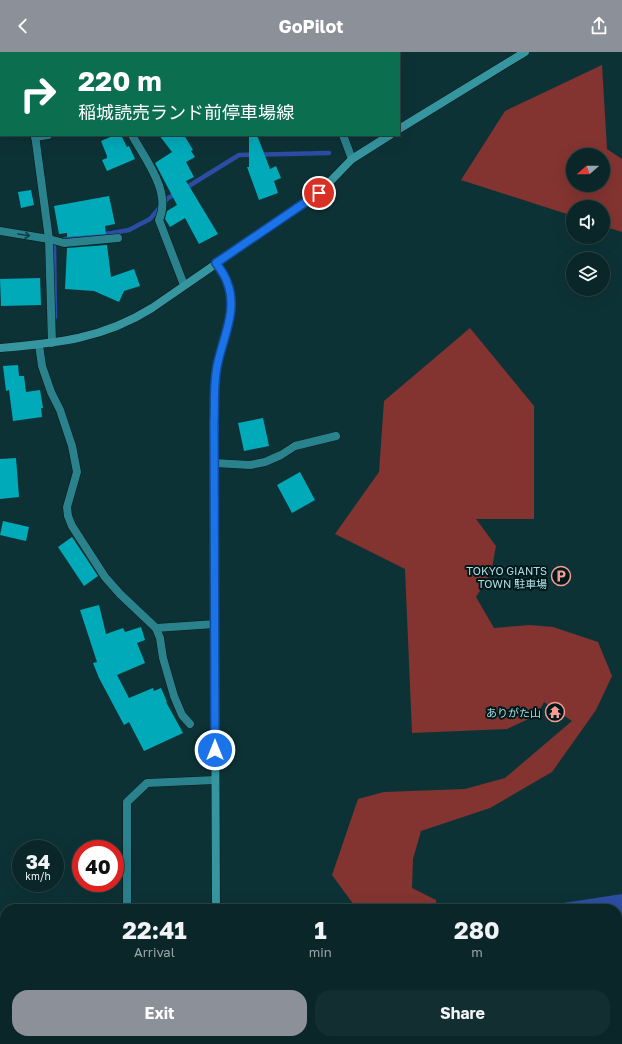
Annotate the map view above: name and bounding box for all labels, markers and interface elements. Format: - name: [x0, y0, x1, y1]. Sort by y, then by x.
- icon: back: [12, 15, 34, 37]
- text: GoPilot: [279, 15, 343, 37]
- icon: share: [588, 15, 610, 37]
- text: 220 m: [78, 64, 162, 97]
- icon: right: [12, 68, 64, 120]
- text: 稲城読売ランド前停車場線: [78, 101, 294, 123]
- north arrow: [566, 148, 610, 192]
- map controls: [566, 148, 610, 296]
- pin: [302, 176, 336, 210]
- icon: arrive: [308, 182, 330, 204]
- button: sound: [566, 200, 610, 244]
- one-way arrow: [17, 231, 30, 239]
- button: layers: [566, 252, 610, 296]
- place label: TOKYO GIANTS TOWN 駐車場: [466, 564, 547, 590]
- parking icon: TOKYO GIANTS TOWN 駐車場: [550, 565, 572, 587]
- temple icon: ありがた山: [544, 701, 566, 723]
- place label: ありがた山: [486, 706, 541, 719]
- position arrow: [194, 729, 236, 771]
- speed limit sign: 40: [72, 840, 124, 892]
- text: 34: [26, 849, 50, 873]
- text: km/h: [25, 870, 51, 882]
- text: 22:41: [122, 915, 187, 944]
- text: 1: [314, 915, 327, 944]
- text: 280: [454, 915, 500, 944]
- text: Arrival: [134, 944, 175, 960]
- text: min: [309, 944, 332, 960]
- text: m: [471, 944, 483, 960]
- button: Exit: [12, 990, 307, 1036]
- button: Share: [315, 990, 610, 1036]

